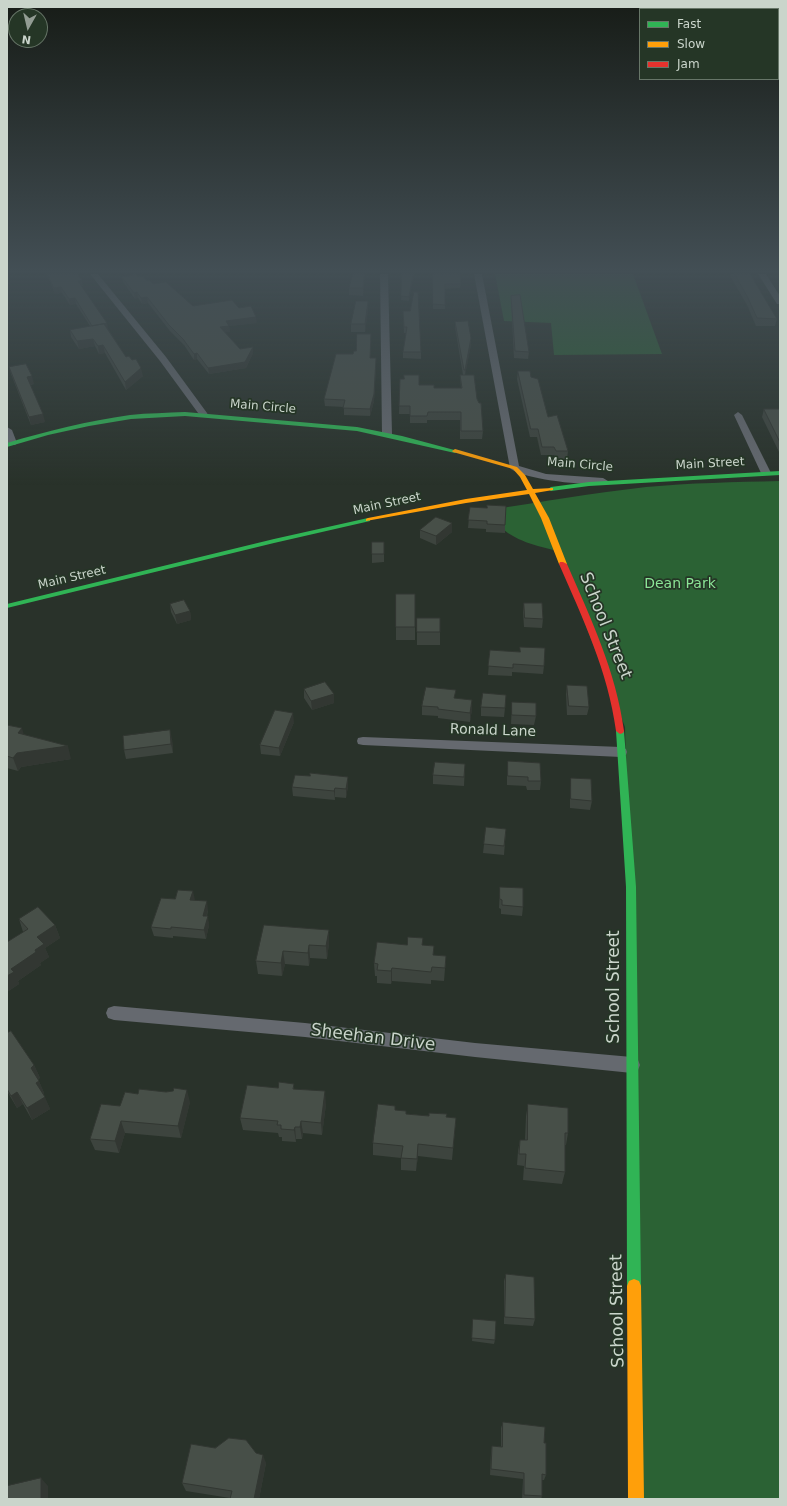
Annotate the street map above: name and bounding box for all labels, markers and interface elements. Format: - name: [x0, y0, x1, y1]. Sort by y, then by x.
- north arrow: [8, 8, 48, 48]
- legend: [639, 8, 779, 80]
- text: Fast: [677, 17, 701, 31]
- text: N: [21, 32, 32, 46]
- text: Slow: [677, 37, 705, 51]
- text: Jam: [677, 57, 700, 71]
- street label: Main Circle: [229, 397, 297, 417]
- street label: Main Circle: [546, 455, 614, 475]
- street label: Main Street: [675, 455, 745, 473]
- street label: Main Street: [352, 490, 422, 518]
- street label: Main Street: [37, 563, 107, 593]
- street label: School Street: [574, 570, 636, 682]
- park label: Dean Park: [644, 576, 716, 592]
- street label: Ronald Lane: [450, 721, 536, 741]
- street label: School Street: [605, 930, 625, 1044]
- street label: Sheehan Drive: [310, 1020, 436, 1056]
- street label: School Street: [607, 1254, 629, 1368]

